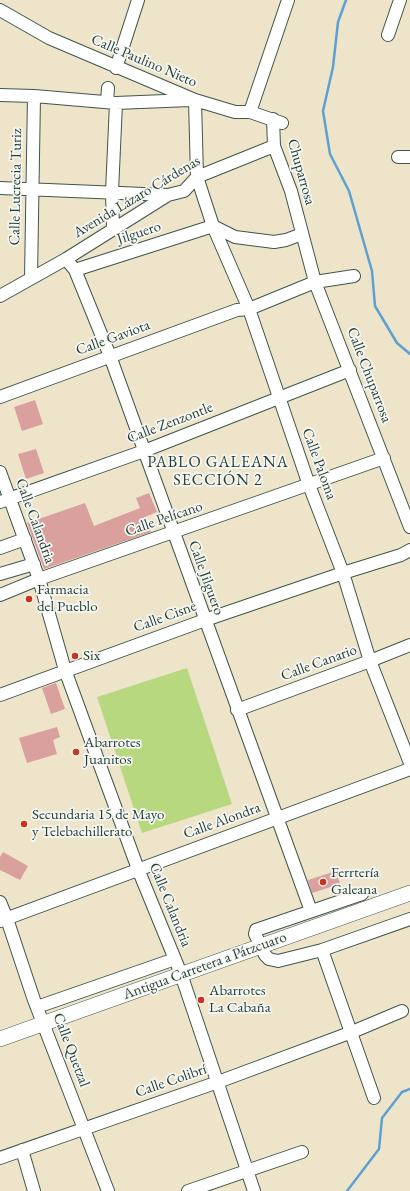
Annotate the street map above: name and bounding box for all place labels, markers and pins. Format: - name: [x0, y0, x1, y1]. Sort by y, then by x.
- place label: Farmacia del Pueblo: [37, 581, 98, 616]
- marker: Farmacia del Pueblo: [24, 594, 34, 604]
- place label: Six: [83, 647, 100, 665]
- marker: Six: [70, 651, 80, 661]
- place label: Abarrotes Juanitos: [84, 734, 141, 769]
- marker: Abarrotes Juanitos: [71, 747, 81, 757]
- place label: Secundaria 15 de Mayo y Telebachillerato: [32, 806, 164, 841]
- marker: Secundaria 15 de Mayo y Telebachillerato: [19, 819, 29, 829]
- place label: Ferrtería Galeana: [331, 864, 379, 899]
- marker: Ferrtería Galeana: [318, 877, 328, 887]
- place label: Abarrotes La Cabaña: [209, 982, 271, 1017]
- marker: Abarrotes La Cabaña: [196, 995, 206, 1005]

